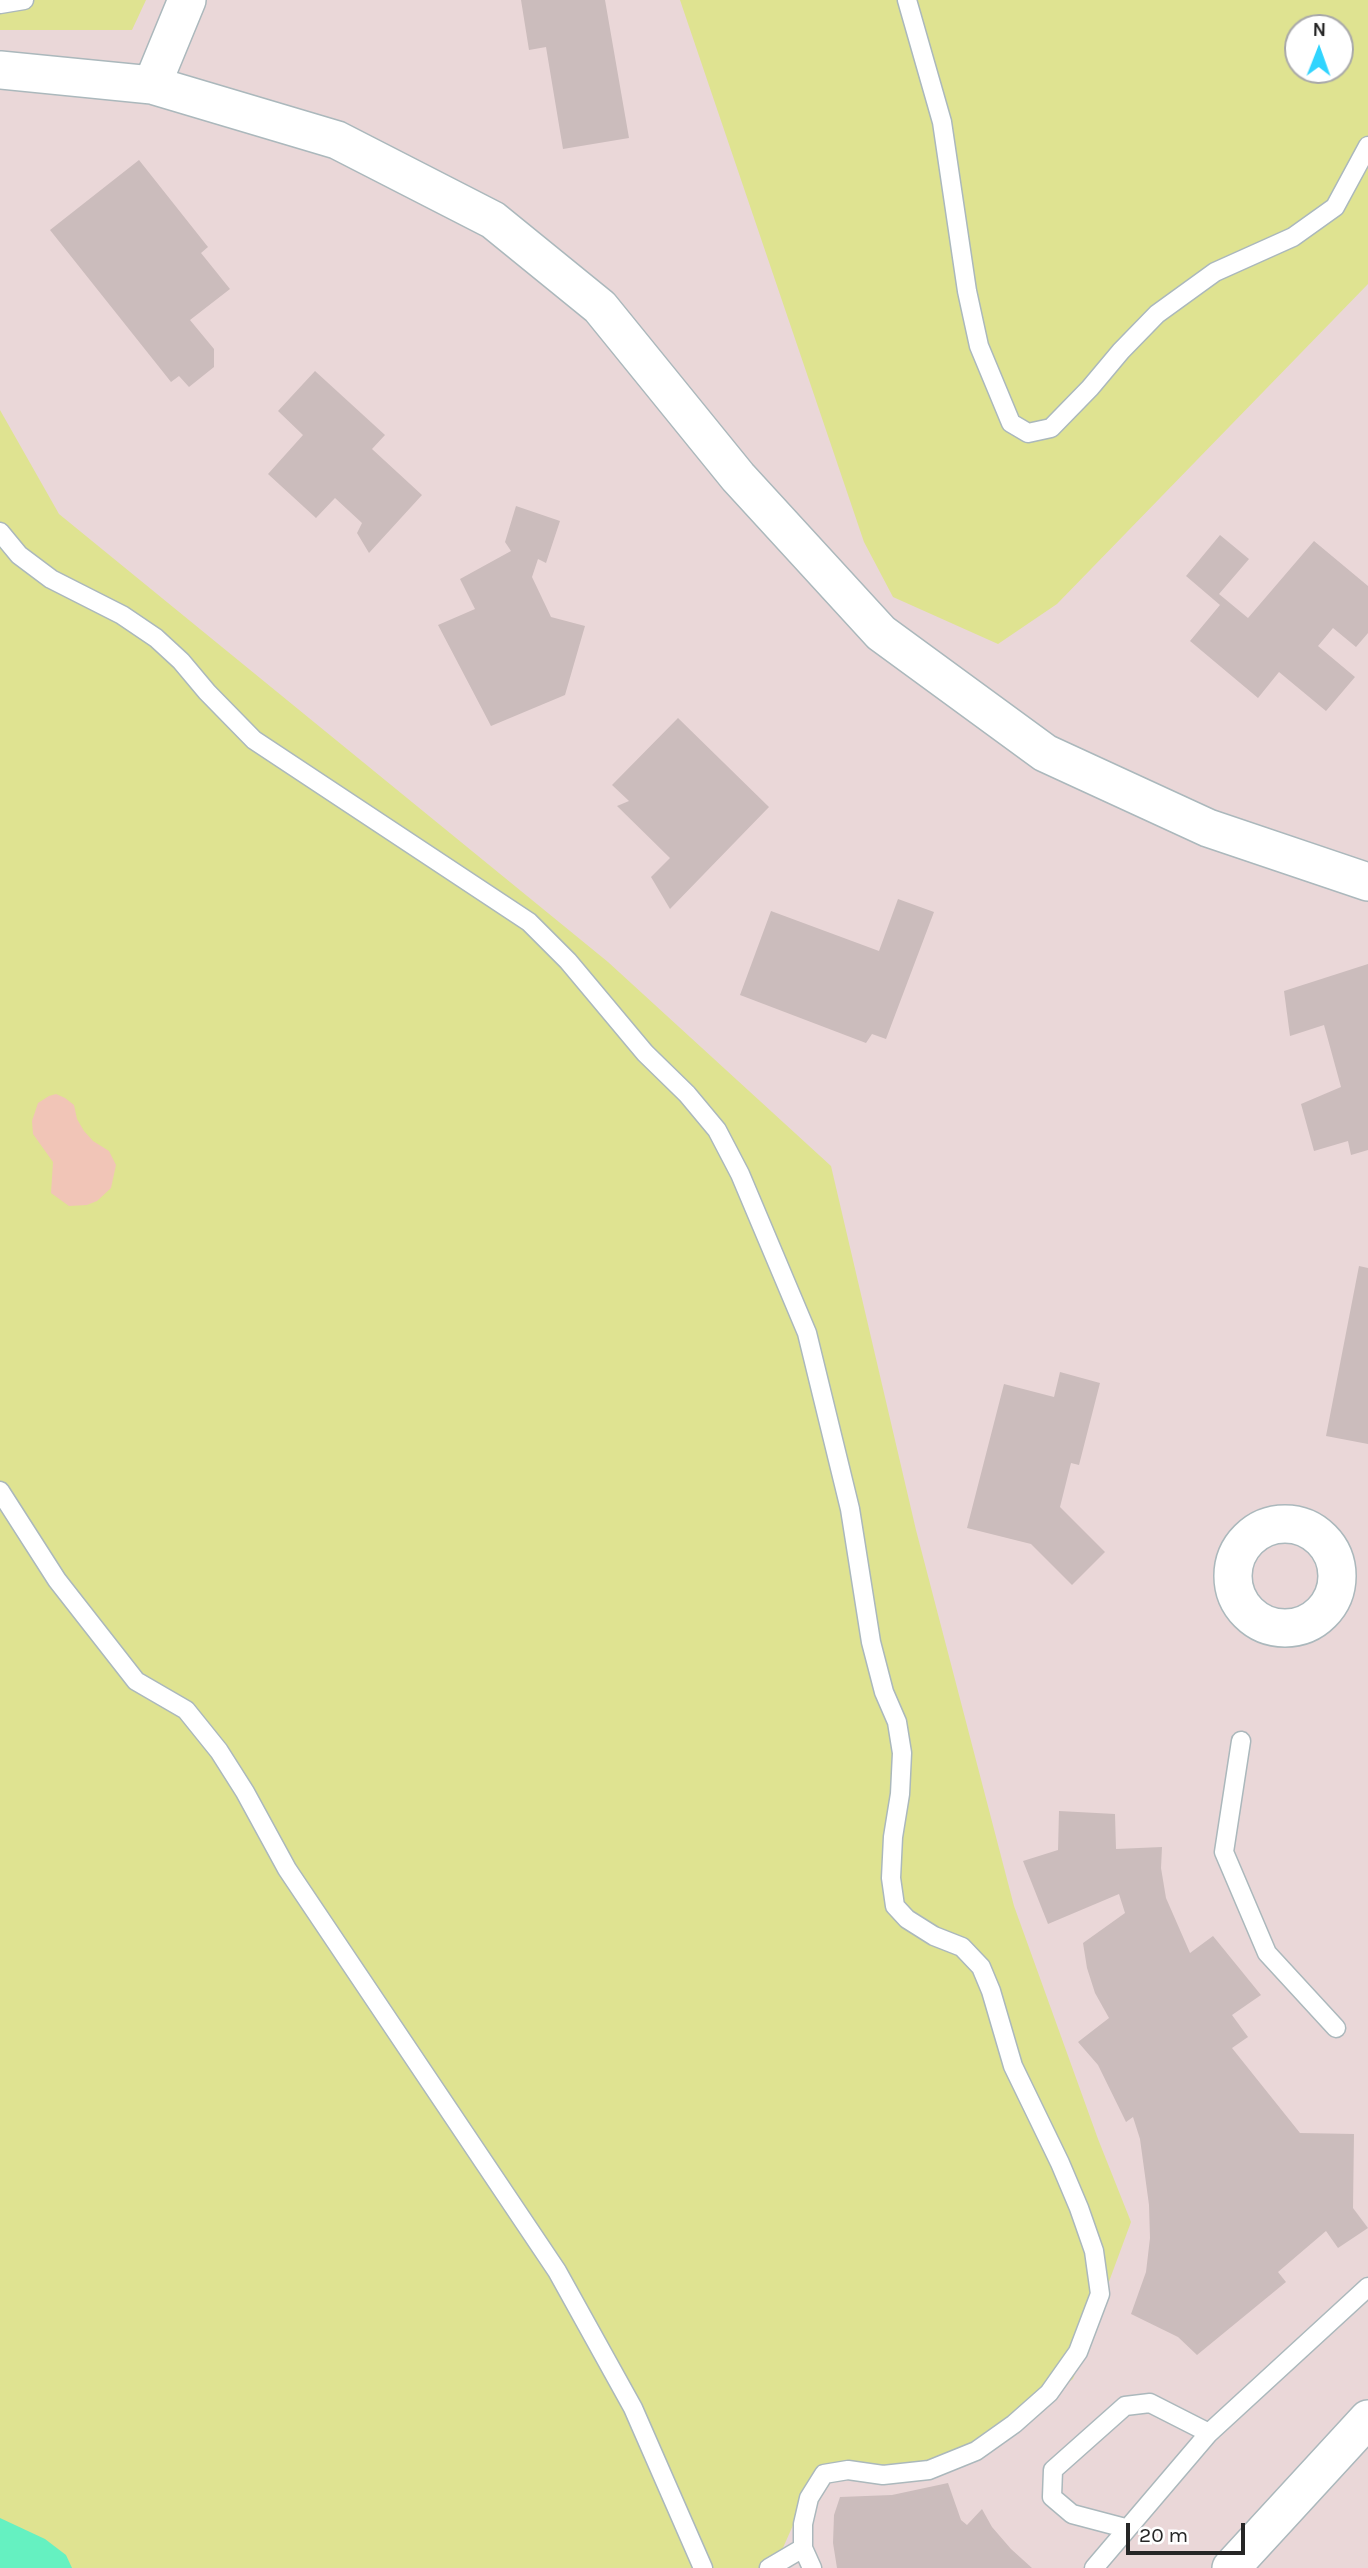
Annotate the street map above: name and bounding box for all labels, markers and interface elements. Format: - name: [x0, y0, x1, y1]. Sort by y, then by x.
- north arrow: [1284, 14, 1354, 84]
- text: N: [1312, 19, 1326, 41]
- scale bar: [1130, 2508, 1249, 2552]
- text: 20 m: [1139, 2523, 1188, 2547]

